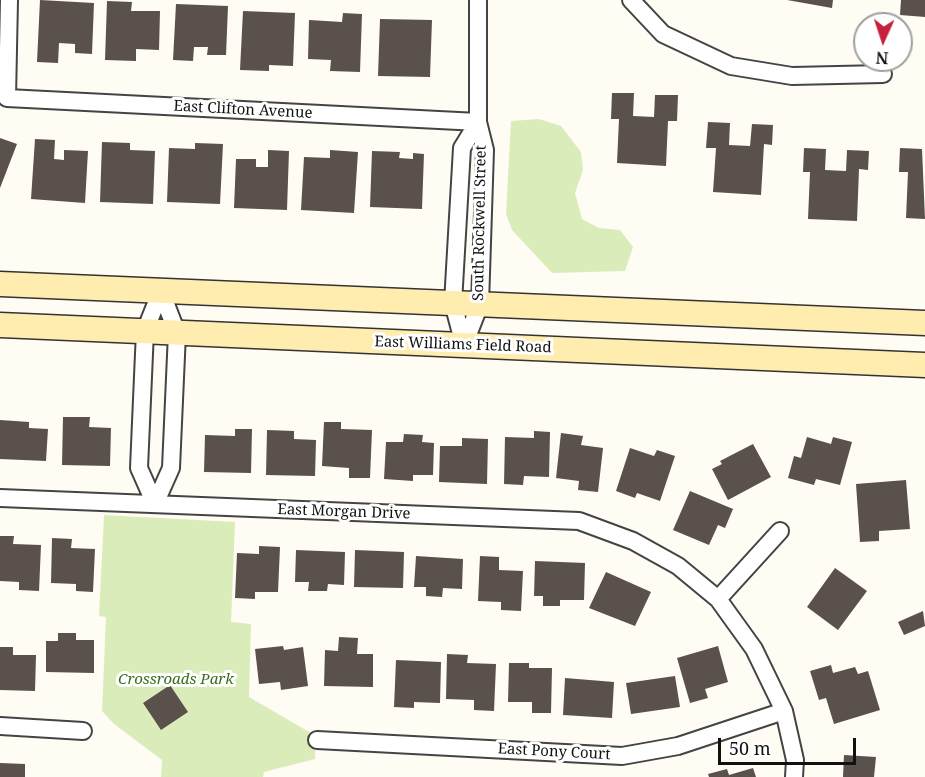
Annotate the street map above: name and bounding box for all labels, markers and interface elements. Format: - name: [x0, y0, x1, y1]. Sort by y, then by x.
- north arrow: [853, 12, 913, 72]
- text: N: [875, 47, 889, 69]
- street label: East Clifton Avenue: [173, 97, 313, 123]
- street label: South Rockwell Street: [470, 145, 490, 301]
- street label: East Williams Field Road: [374, 333, 552, 357]
- street label: East Morgan Drive: [277, 501, 411, 523]
- park label: Crossroads Park: [118, 671, 234, 689]
- scale bar: [721, 726, 859, 764]
- text: 50 m: [729, 736, 771, 760]
- street label: East Pony Court: [497, 740, 611, 764]

